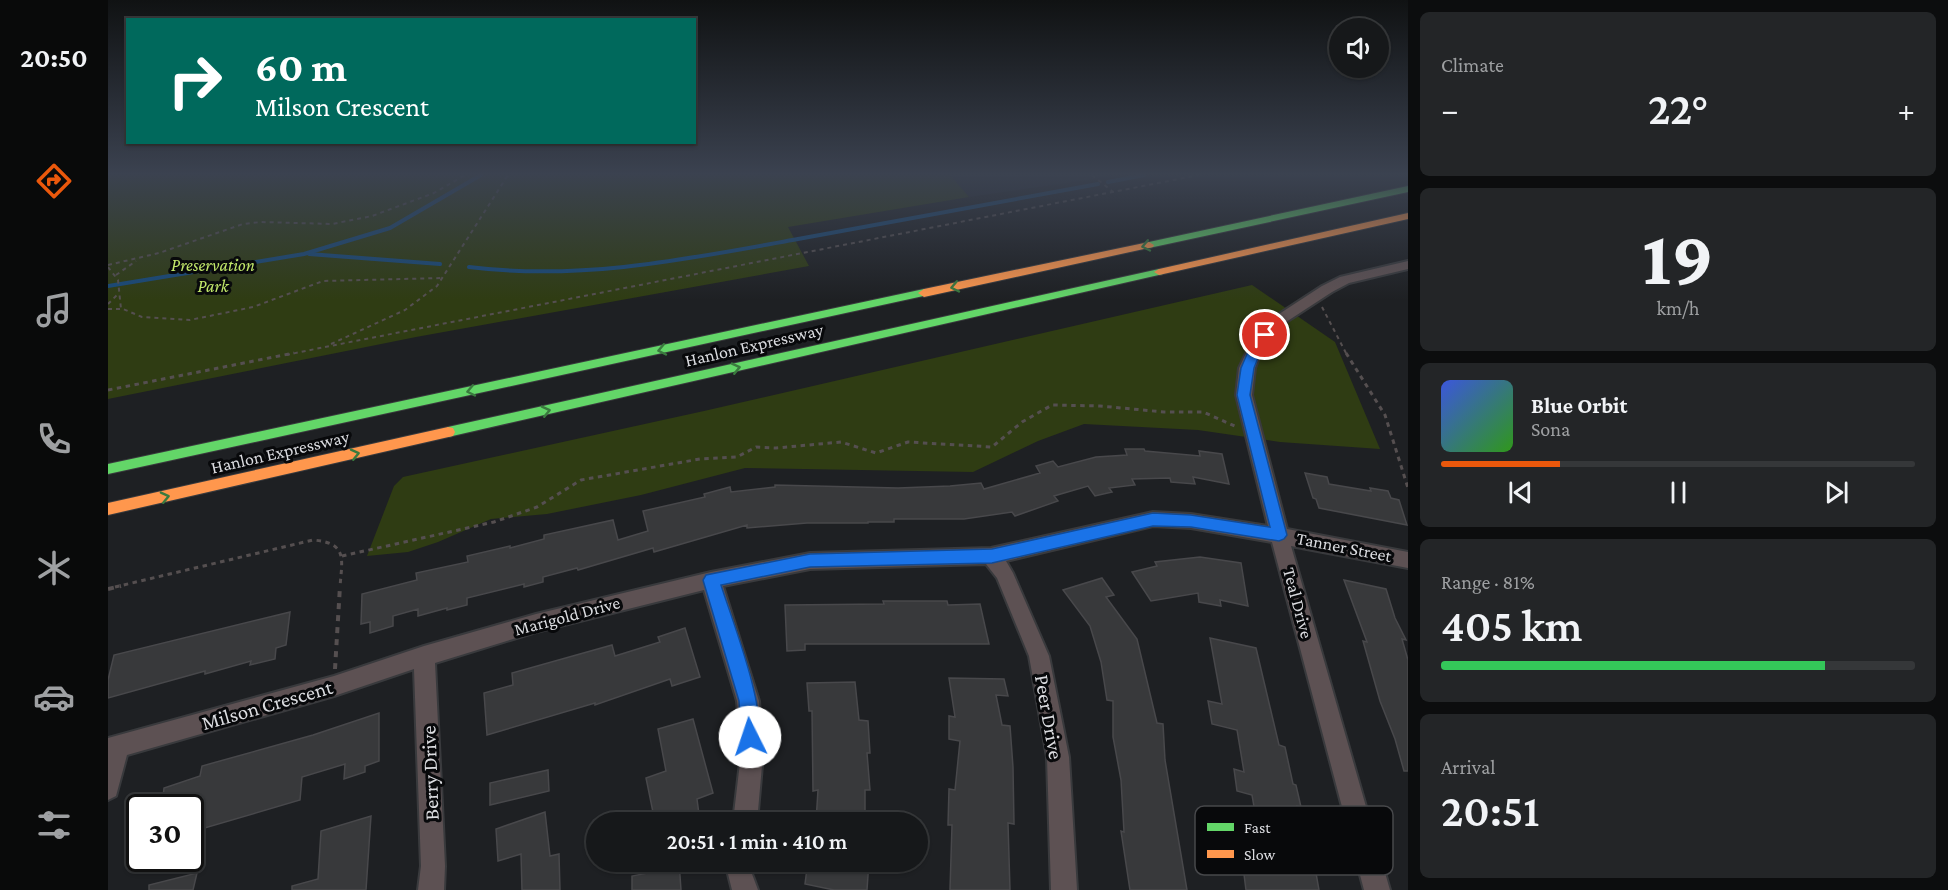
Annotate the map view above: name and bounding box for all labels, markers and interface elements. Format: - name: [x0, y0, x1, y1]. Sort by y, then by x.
- map controls: [1329, 18, 1389, 78]
- button: sound: [1329, 18, 1389, 78]
- icon: right: [156, 42, 234, 120]
- text: 20:50: [20, 43, 88, 73]
- text: 60 m: [255, 43, 347, 90]
- text: Climate: [1441, 54, 1504, 76]
- text: 22°: [1648, 84, 1708, 134]
- text: −: [1441, 91, 1458, 128]
- text: +: [1898, 91, 1915, 128]
- text: Milson Crescent: [255, 92, 429, 122]
- icon: directions: [33, 160, 75, 202]
- text: 19: [1642, 214, 1714, 301]
- one-way arrow: [1141, 239, 1151, 252]
- park label: Preservation Park: [171, 255, 255, 296]
- one-way arrow: [950, 280, 960, 293]
- icon: music: [33, 289, 75, 331]
- text: km/h: [1656, 297, 1700, 319]
- pin: [1239, 309, 1290, 360]
- icon: arrive: [1248, 318, 1281, 351]
- street label: Hanlon Expressway: [683, 319, 826, 371]
- one-way arrow: [657, 343, 667, 356]
- one-way arrow: [731, 362, 741, 375]
- one-way arrow: [466, 384, 476, 397]
- text: Blue Orbit: [1531, 393, 1627, 418]
- one-way arrow: [540, 405, 550, 418]
- icon: phone: [33, 418, 75, 460]
- text: Sona: [1531, 418, 1570, 440]
- street label: Hanlon Expressway: [209, 426, 352, 478]
- one-way arrow: [350, 448, 360, 461]
- icon: previous: [1504, 476, 1537, 509]
- icon: pause: [1662, 476, 1695, 509]
- icon: next: [1820, 476, 1853, 509]
- one-way arrow: [160, 491, 170, 504]
- street label: Tanner Street: [1295, 528, 1394, 566]
- icon: climate: [33, 547, 75, 589]
- street label: Teal Drive: [1279, 565, 1317, 641]
- text: Range · 81%: [1441, 571, 1535, 593]
- street label: Marigold Drive: [512, 592, 622, 640]
- text: 405 km: [1441, 601, 1582, 651]
- street label: Peer Drive: [1030, 673, 1068, 761]
- street label: Milson Crescent: [199, 675, 336, 735]
- icon: car: [33, 676, 75, 718]
- position arrow: [718, 705, 782, 769]
- street label: Berry Drive: [416, 725, 444, 821]
- text: Arrival: [1441, 756, 1495, 778]
- text: 20:51: [1441, 786, 1539, 836]
- speed limit sign: 30: [126, 794, 204, 872]
- icon: filters: [33, 804, 75, 846]
- legend: [1195, 806, 1393, 875]
- text: Fast: [1244, 819, 1271, 836]
- text: 20:51 · 1 min · 410 m: [667, 829, 847, 854]
- text: Slow: [1244, 846, 1276, 863]

